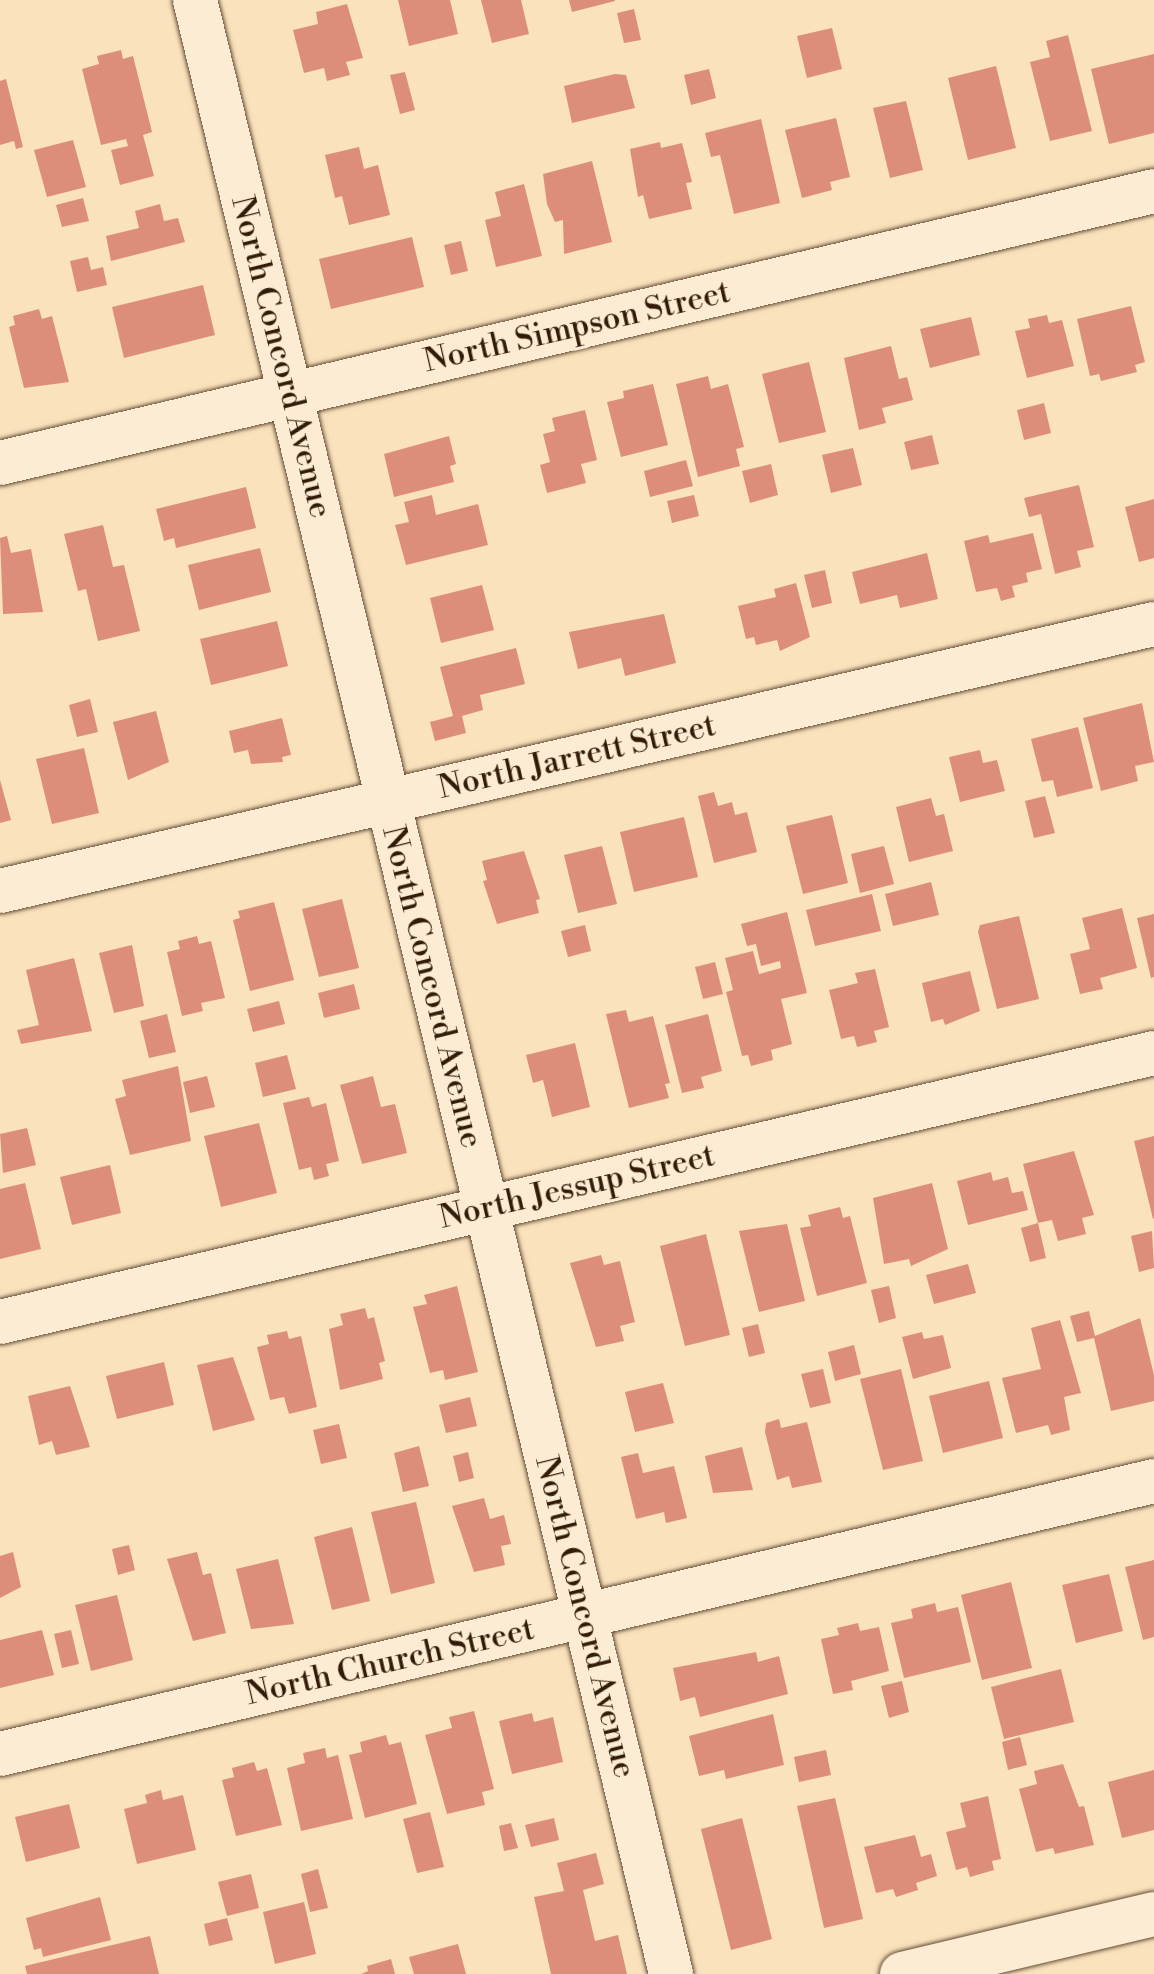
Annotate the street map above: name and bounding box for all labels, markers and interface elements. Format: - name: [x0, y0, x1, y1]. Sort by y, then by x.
- street label: North Concord Avenue: [222, 192, 340, 522]
- street label: North Simpson Street: [420, 273, 734, 381]
- street label: North Jarrett Street: [435, 706, 719, 808]
- street label: North Concord Avenue: [373, 822, 491, 1152]
- street label: North Jessup Street: [435, 1137, 719, 1237]
- street label: North Concord Avenue: [526, 1452, 644, 1782]
- street label: North Church Street: [242, 1610, 538, 1714]

